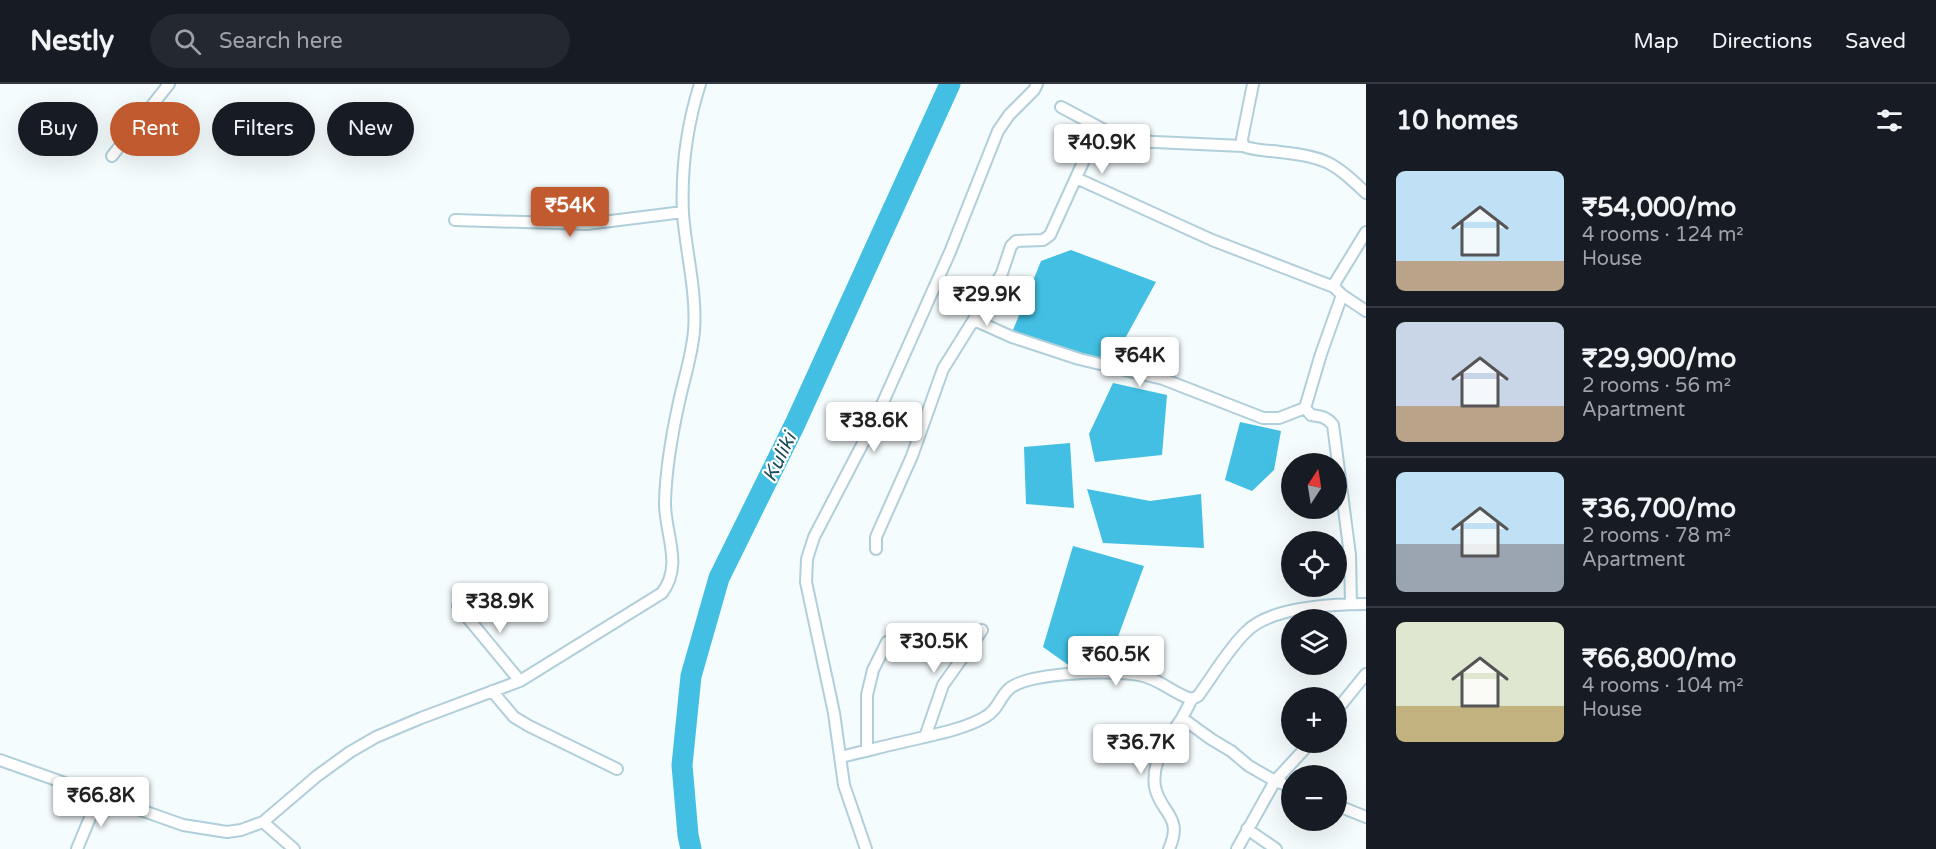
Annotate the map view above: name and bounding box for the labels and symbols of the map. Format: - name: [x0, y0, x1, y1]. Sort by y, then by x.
- pin: ₹40.9K: [1053, 124, 1151, 175]
- pin: ₹54K: [534, 187, 606, 238]
- pin: ₹29.9K: [938, 276, 1036, 327]
- pin: ₹64K: [1104, 337, 1176, 388]
- pin: ₹38.6K: [825, 402, 923, 453]
- water label: Kuliki: [758, 426, 803, 486]
- north arrow: [1281, 453, 1347, 519]
- pin: ₹38.9K: [451, 583, 549, 634]
- pin: ₹30.5K: [885, 623, 983, 674]
- pin: ₹60.5K: [1067, 636, 1165, 687]
- pin: ₹36.7K: [1092, 724, 1190, 775]
- pin: ₹66.8K: [52, 777, 150, 828]

